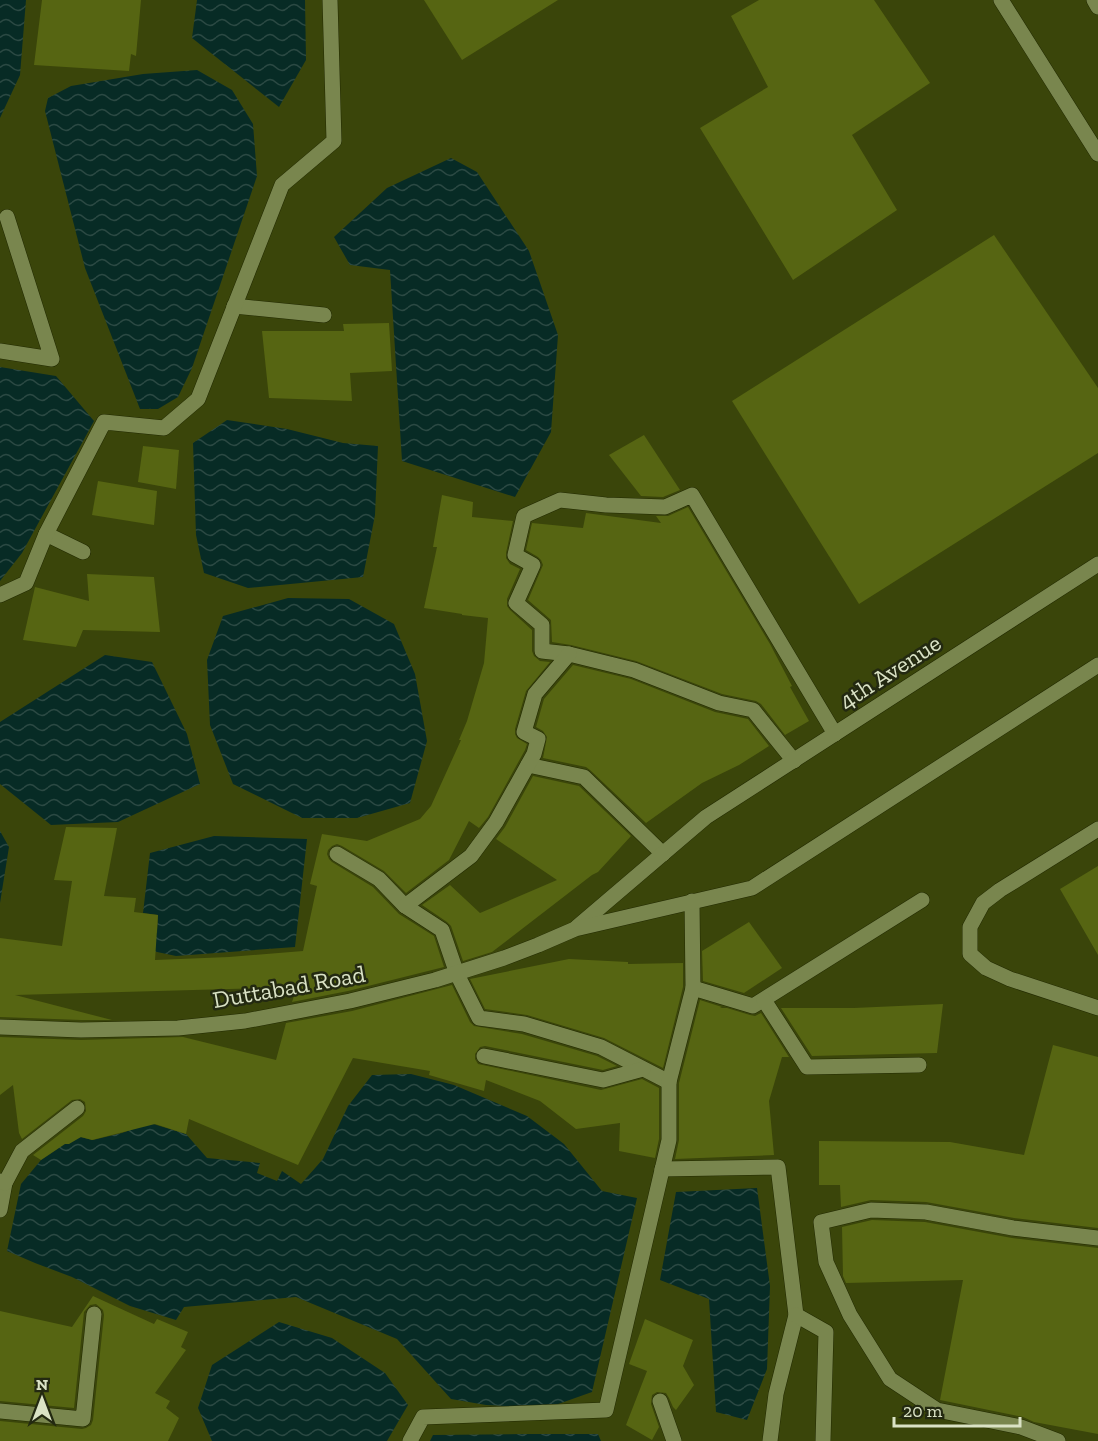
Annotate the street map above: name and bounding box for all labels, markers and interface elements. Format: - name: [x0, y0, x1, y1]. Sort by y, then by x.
- street label: 4th Avenue: [833, 628, 946, 715]
- street label: Duttabad Road: [210, 959, 367, 1014]
- north arrow: [12, 1369, 72, 1429]
- text: N: [36, 1375, 48, 1394]
- scale bar: [894, 1390, 1020, 1428]
- text: 20 m: [903, 1400, 943, 1422]

